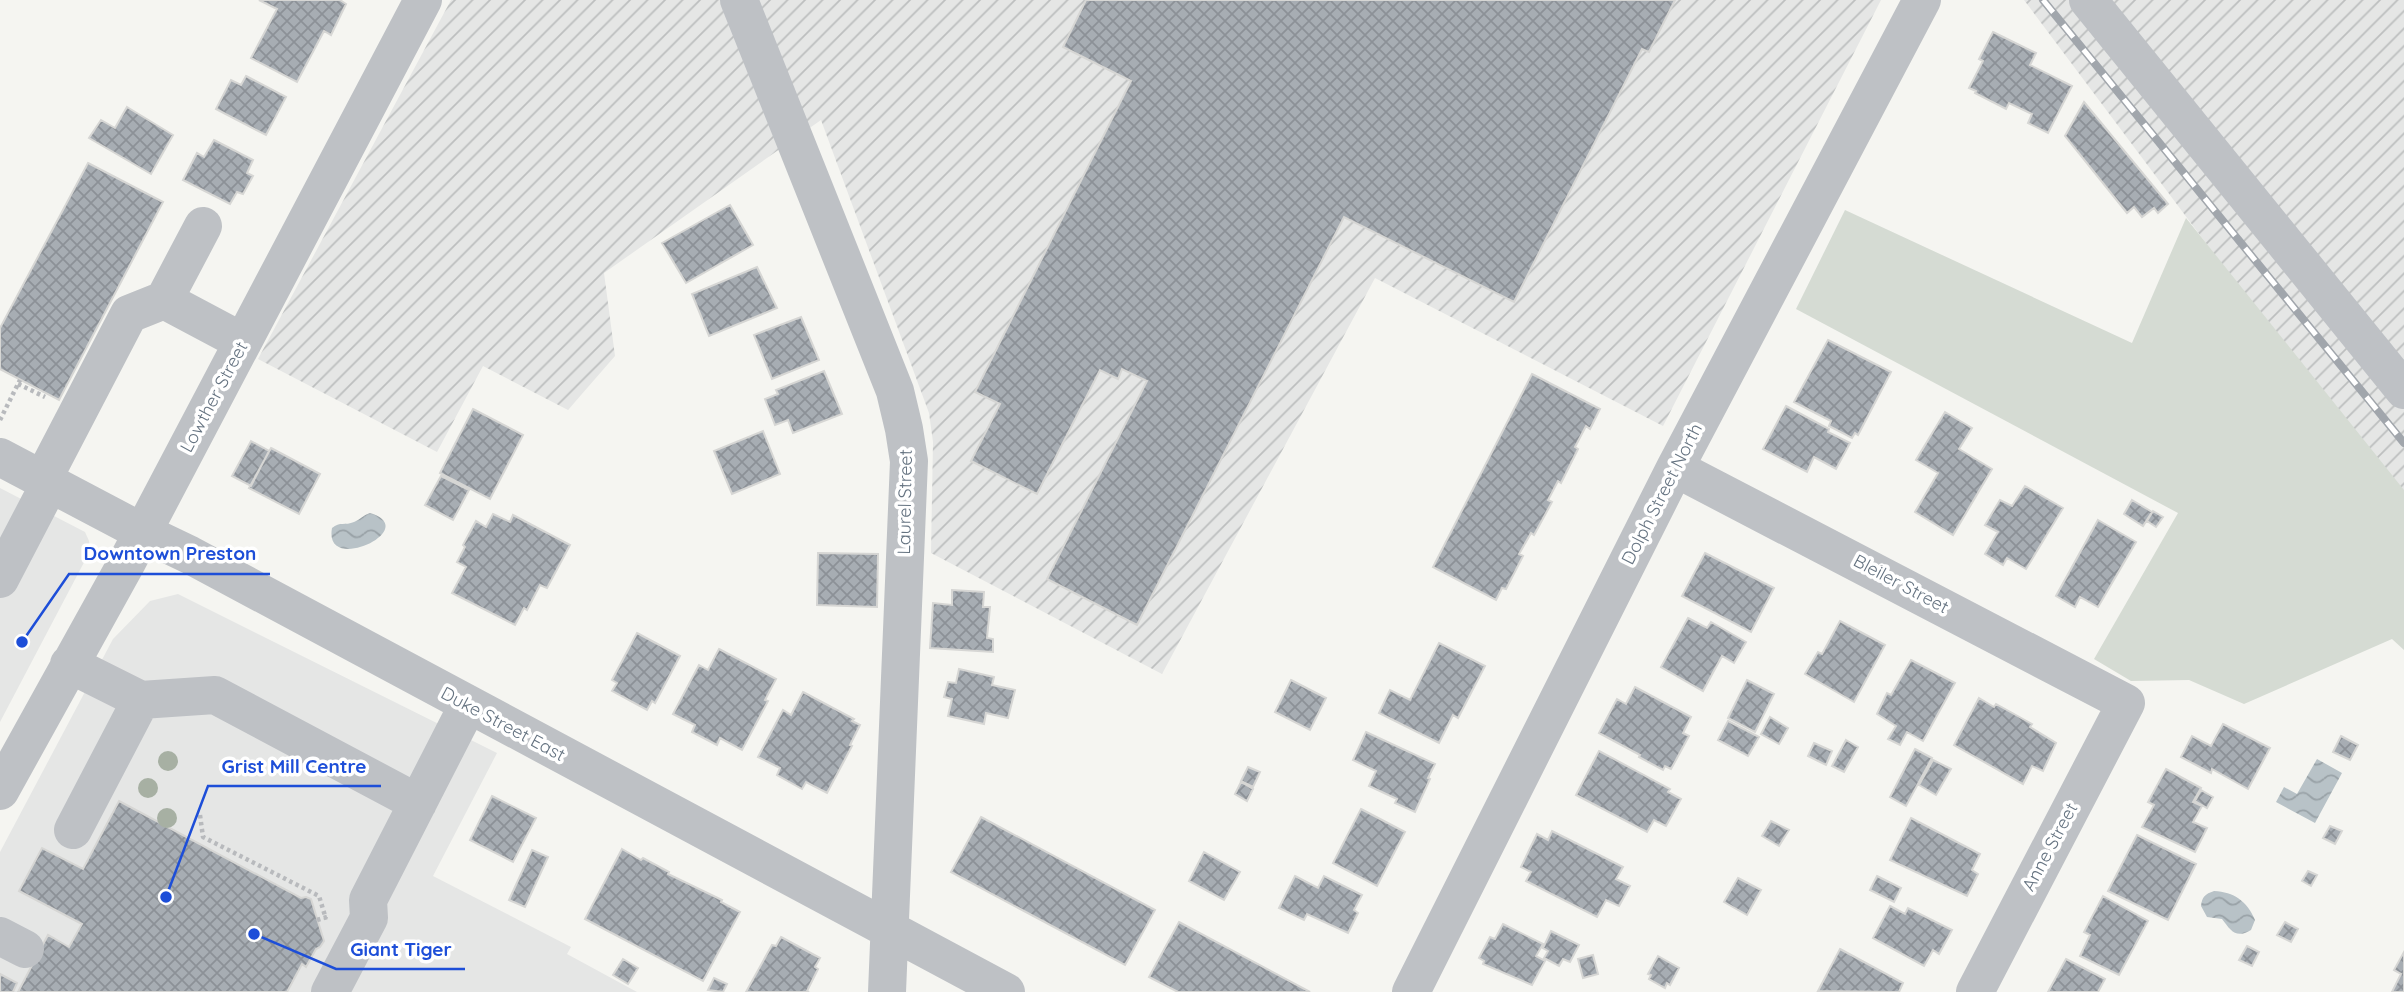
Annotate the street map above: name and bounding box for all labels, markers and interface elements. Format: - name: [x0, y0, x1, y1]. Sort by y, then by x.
- street label: Lowther Street: [175, 337, 252, 456]
- street label: Dolph Street North: [1616, 419, 1707, 568]
- street label: Laurel Street: [892, 449, 917, 555]
- callout: Downtown Preston: [69, 534, 270, 574]
- text: Downtown Preston: [84, 541, 256, 565]
- street label: Bleiler Street: [1850, 549, 1953, 618]
- street label: Duke Street East: [437, 681, 569, 766]
- callout: Grist Mill Centre: [208, 746, 381, 786]
- text: Grist Mill Centre: [221, 754, 367, 778]
- street label: Anne Street: [2017, 799, 2082, 895]
- callout: Giant Tiger: [336, 929, 465, 969]
- text: Giant Tiger: [350, 937, 452, 961]

